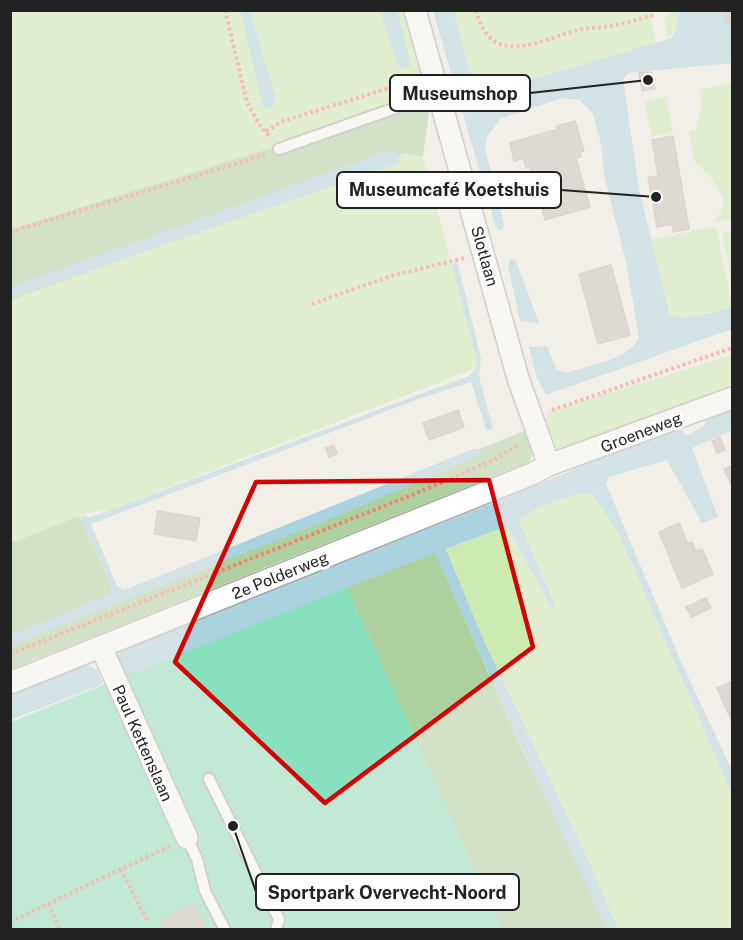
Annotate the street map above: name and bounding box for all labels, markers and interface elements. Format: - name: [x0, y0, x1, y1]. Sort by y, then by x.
- callout: Museumshop: [390, 75, 530, 111]
- text: Museumshop: [402, 83, 518, 104]
- callout: Museumcafé Koetshuis: [337, 172, 561, 208]
- text: Museumcafé Koetshuis: [349, 179, 549, 200]
- street label: Slotlaan: [467, 224, 502, 288]
- street label: Groeneweg: [598, 408, 685, 457]
- street label: 2e Polderweg: [229, 547, 331, 603]
- street label: Paul Kettenslaan: [108, 682, 177, 804]
- callout: Sportpark Overvecht-Noord: [256, 874, 519, 910]
- text: Sportpark Overvecht-Noord: [267, 882, 507, 903]

